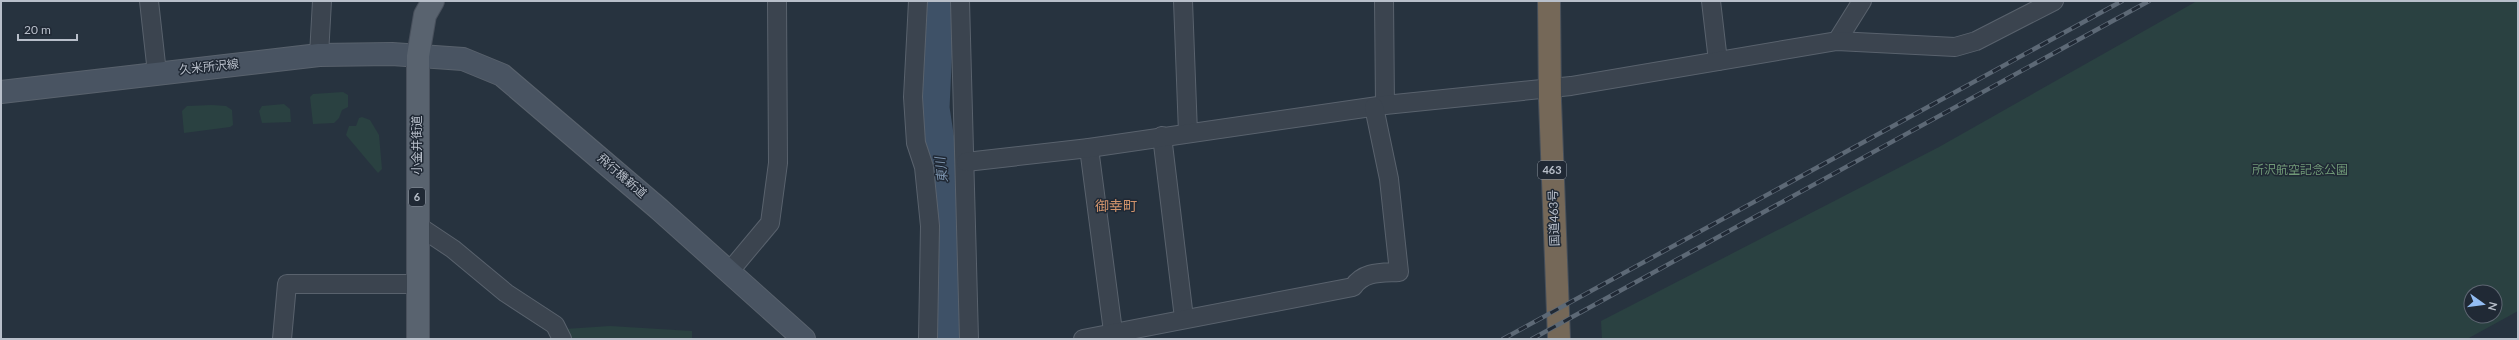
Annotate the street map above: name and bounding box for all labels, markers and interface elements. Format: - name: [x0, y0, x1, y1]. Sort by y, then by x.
- scale bar: [18, 16, 77, 42]
- text: 20 m: [24, 22, 51, 37]
- street label: 久米所沢線: [178, 56, 240, 77]
- street label: 小金井街道: [409, 115, 424, 175]
- street label: 飛行機新道: [595, 150, 650, 201]
- water label: 東川: [931, 154, 951, 184]
- road number: 463: [1538, 161, 1566, 179]
- park label: 所沢航空記念公園: [2252, 162, 2348, 177]
- road number: 6: [409, 188, 425, 206]
- street label: 国道463号: [1545, 189, 1562, 247]
- district label: 御幸町: [1095, 197, 1137, 214]
- north arrow: [2463, 284, 2503, 324]
- text: N: [2486, 301, 2501, 312]

